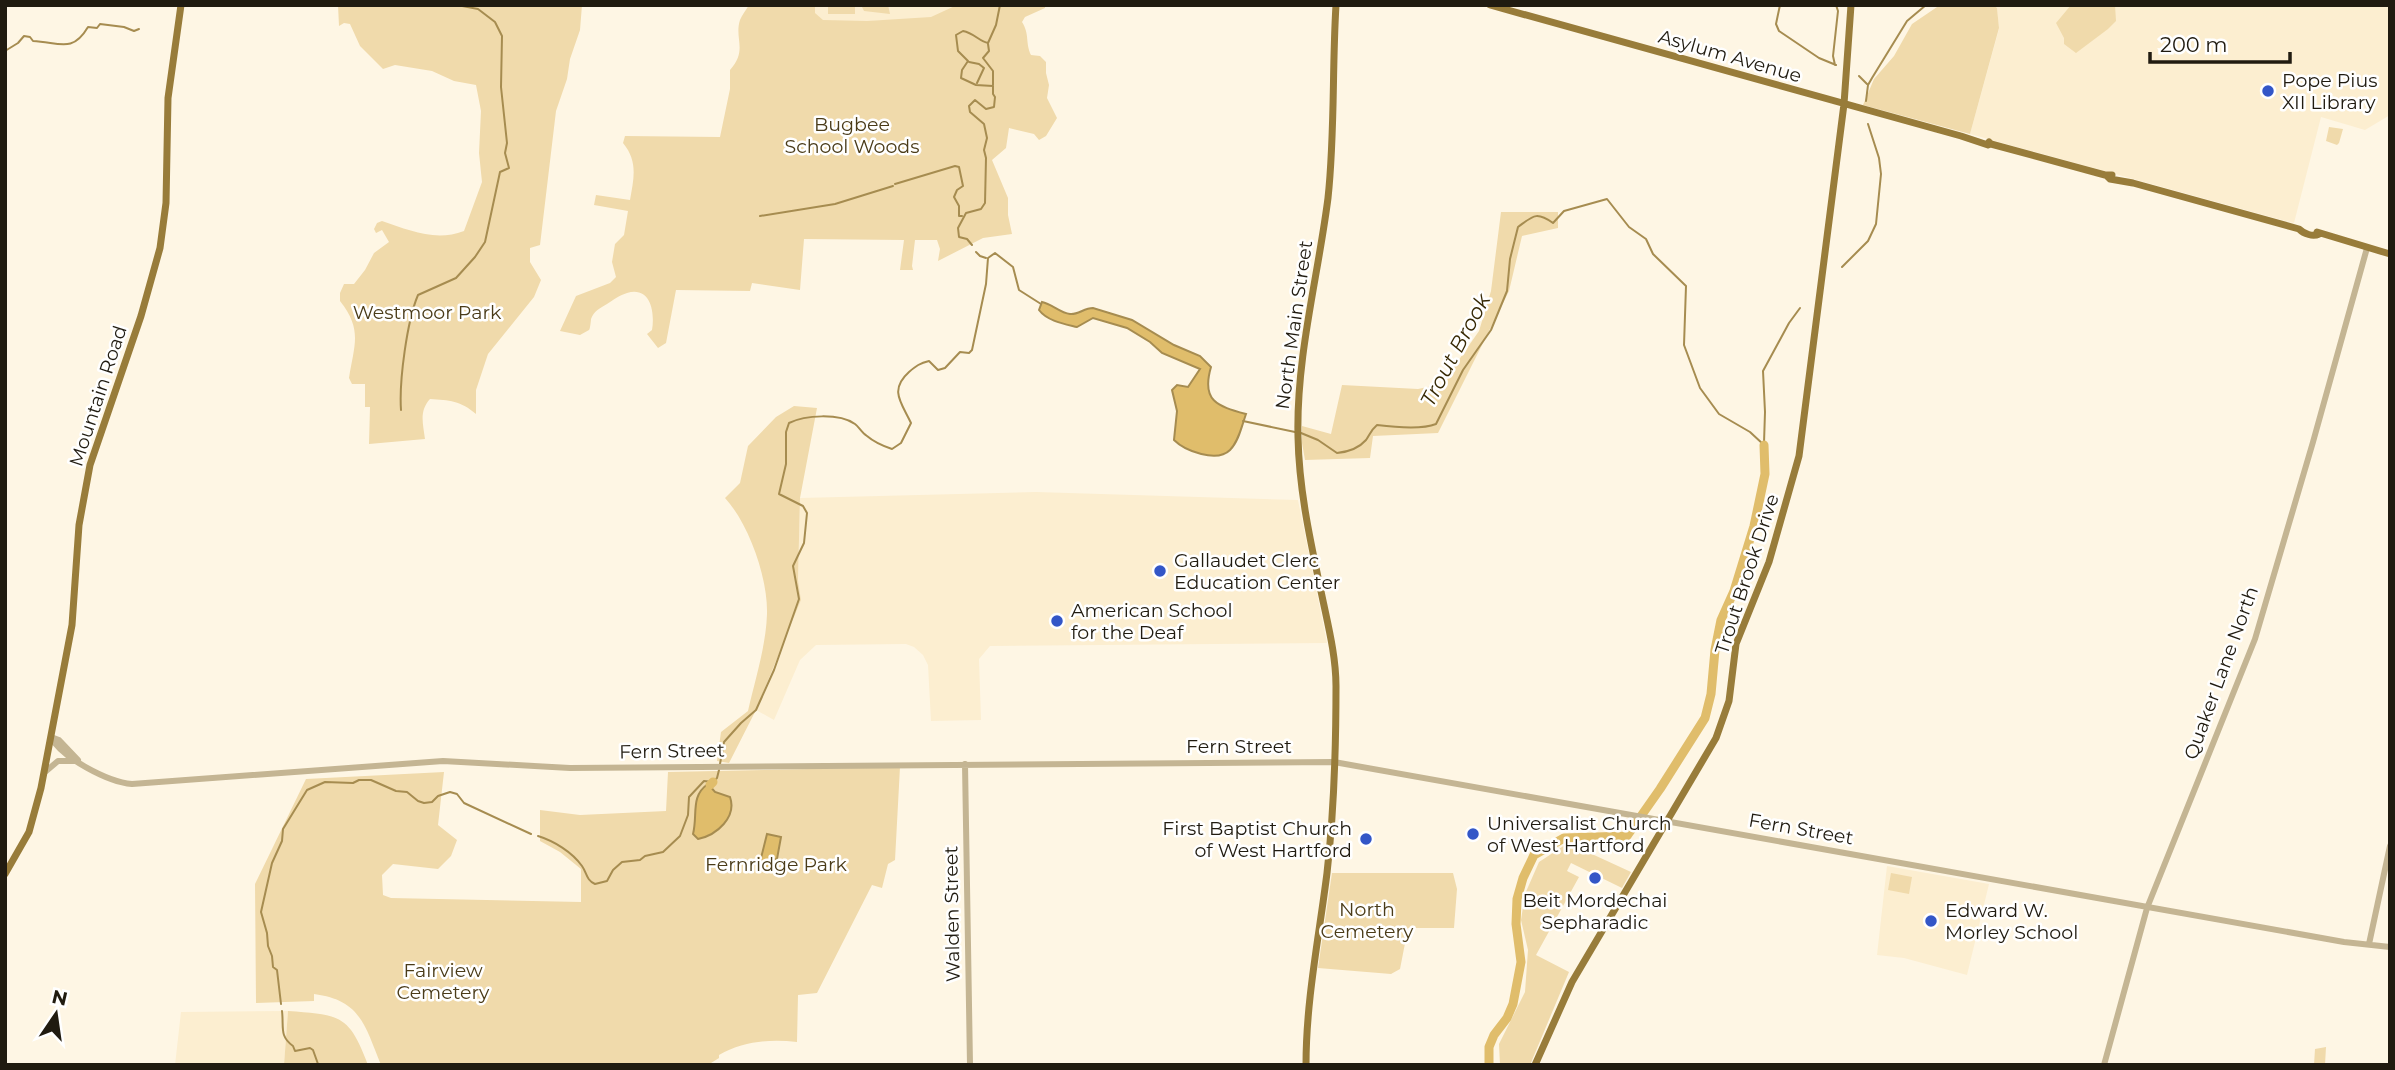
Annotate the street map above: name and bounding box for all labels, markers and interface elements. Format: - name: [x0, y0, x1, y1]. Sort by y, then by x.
- scale bar: [2150, 21, 2290, 65]
- street label: Asylum Avenue: [1656, 25, 1804, 87]
- text: 200 m: [2160, 32, 2227, 57]
- place label: Pope Pius XII Library: [2282, 69, 2377, 114]
- marker: Pope Pius XII Library: [2260, 83, 2276, 99]
- park label: Bugbee School Woods: [784, 113, 920, 158]
- street label: North Main Street: [1271, 239, 1317, 411]
- water label: Trout Brook: [1415, 288, 1496, 411]
- park label: Westmoor Park: [353, 301, 502, 324]
- street label: Mountain Road: [64, 323, 132, 469]
- street label: Trout Brook Drive: [1710, 491, 1784, 657]
- place label: Gallaudet Clerc Education Center: [1174, 549, 1341, 594]
- marker: Gallaudet Clerc Education Center: [1152, 563, 1168, 579]
- street label: Quaker Lane North: [2179, 583, 2263, 763]
- place label: American School for the Deaf: [1071, 599, 1233, 644]
- marker: American School for the Deaf: [1049, 613, 1065, 629]
- street label: Fern Street: [1186, 735, 1292, 758]
- street label: Fern Street: [619, 739, 725, 763]
- street label: Fern Street: [1747, 808, 1855, 850]
- place label: Universalist Church of West Hartford: [1487, 812, 1672, 857]
- place label: First Baptist Church of West Hartford: [1162, 817, 1352, 862]
- marker: Universalist Church of West Hartford: [1465, 826, 1481, 842]
- marker: First Baptist Church of West Hartford: [1358, 831, 1374, 847]
- street label: Walden Street: [939, 846, 965, 982]
- park label: Fernridge Park: [705, 853, 848, 876]
- marker: Beit Mordechai Sepharadic: [1587, 870, 1603, 886]
- place label: Beit Mordechai Sepharadic: [1523, 889, 1667, 934]
- park label: North Cemetery: [1321, 898, 1414, 943]
- place label: Edward W. Morley School: [1945, 899, 2078, 944]
- marker: Edward W. Morley School: [1923, 913, 1939, 929]
- park label: Fairview Cemetery: [397, 959, 490, 1004]
- north arrow: [21, 979, 91, 1049]
- text: N: [50, 985, 70, 1011]

